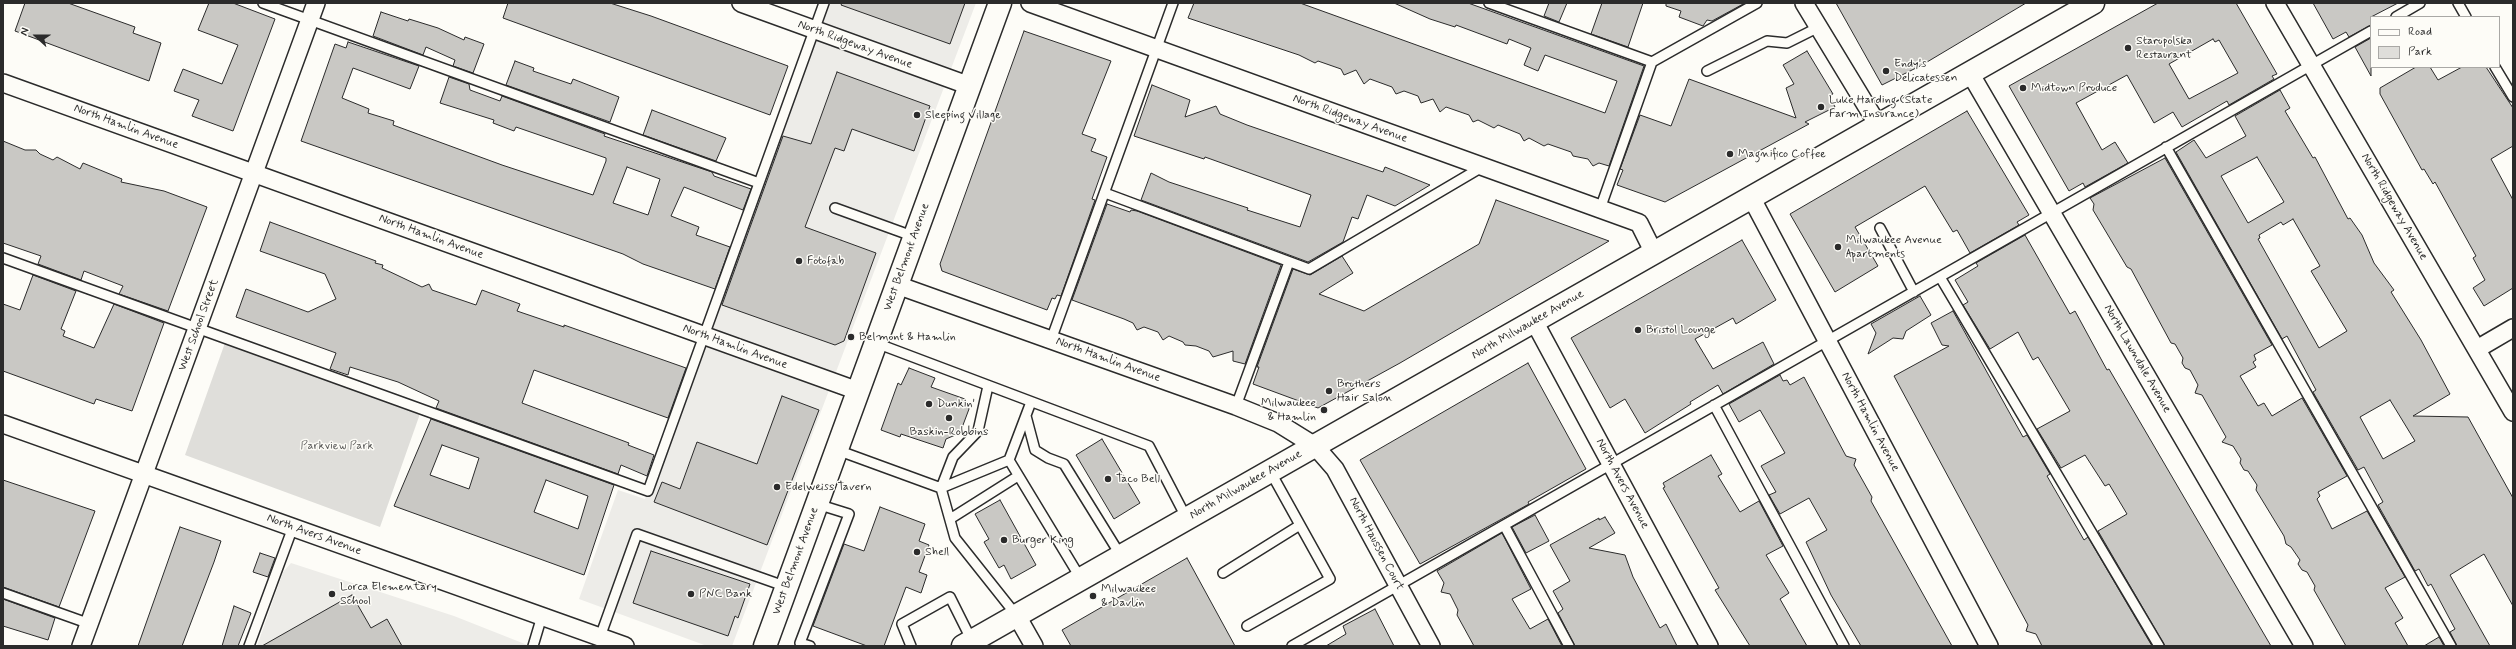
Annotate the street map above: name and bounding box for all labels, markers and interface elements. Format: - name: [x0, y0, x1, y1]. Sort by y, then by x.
- north arrow: [16, 16, 56, 56]
- legend: [2370, 16, 2500, 68]
- street label: North Ridgeway Avenue: [796, 18, 914, 72]
- text: Road: [2408, 24, 2432, 40]
- text: N: [17, 26, 33, 38]
- place label: Staropolska Restaurant: [2136, 34, 2192, 62]
- marker: Staropolska Restaurant: [2123, 43, 2133, 53]
- text: Park: [2408, 44, 2432, 60]
- place label: Endy's Delicatessen: [1894, 57, 1957, 85]
- marker: Endy's Delicatessen: [1881, 66, 1891, 76]
- place label: Midtown Produce: [2031, 81, 2117, 95]
- marker: Midtown Produce: [2018, 83, 2028, 93]
- street label: North Ridgeway Avenue: [1291, 92, 1409, 146]
- place label: Luke Harding (State Farm Insurance): [1829, 93, 1932, 121]
- street label: North Hamlin Avenue: [72, 101, 180, 153]
- marker: Luke Harding (State Farm Insurance): [1816, 102, 1826, 112]
- place label: Sleeping Village: [925, 108, 1001, 122]
- marker: Sleeping Village: [912, 110, 922, 120]
- place label: Magnifico Coffee: [1738, 147, 1826, 161]
- marker: Magnifico Coffee: [1725, 149, 1735, 159]
- street label: North Ridgeway Avenue: [2358, 151, 2430, 263]
- street label: West Belmont Avenue: [881, 201, 933, 313]
- street label: North Hamlin Avenue: [377, 211, 485, 263]
- place label: Milwaukee Avenue Apartments: [1846, 233, 1942, 261]
- marker: Milwaukee Avenue Apartments: [1833, 242, 1843, 252]
- place label: Fotofab: [807, 254, 844, 268]
- marker: Fotofab: [794, 256, 804, 266]
- street label: West School Street: [176, 277, 222, 373]
- street label: North Milwaukee Avenue: [1469, 287, 1587, 363]
- street label: North Lawndale Avenue: [2100, 302, 2174, 416]
- street label: North Hamlin Avenue: [681, 321, 789, 373]
- place label: Bristol Lounge: [1646, 323, 1716, 337]
- marker: Bristol Lounge: [1633, 325, 1643, 335]
- place label: Belmont & Hamlin: [859, 330, 956, 344]
- marker: Belmont & Hamlin: [846, 332, 856, 342]
- street label: North Hamlin Avenue: [1054, 334, 1162, 386]
- street label: North Hamlin Avenue: [1838, 370, 1902, 474]
- place label: Brothers Hair Salon: [1337, 377, 1392, 405]
- marker: Brothers Hair Salon: [1324, 386, 1334, 396]
- place label: Milwaukee & Hamlin: [1261, 396, 1316, 424]
- place label: Dunkin': [937, 397, 975, 411]
- marker: Dunkin': [924, 399, 934, 409]
- marker: Milwaukee & Hamlin: [1319, 405, 1329, 415]
- marker: Baskin-Robbins: [944, 413, 954, 423]
- place label: Baskin-Robbins: [910, 425, 988, 439]
- street label: North Avers Avenue: [1592, 436, 1652, 532]
- park label: Parkview Park: [301, 439, 373, 453]
- street label: North Milwaukee Avenue: [1187, 447, 1305, 523]
- place label: Taco Bell: [1116, 472, 1160, 486]
- marker: Taco Bell: [1103, 474, 1113, 484]
- place label: Edelweiss Tavern: [785, 480, 871, 494]
- marker: Edelweiss Tavern: [772, 482, 782, 492]
- street label: North Haussen Court: [1345, 495, 1407, 593]
- street label: West Belmont Avenue: [770, 505, 822, 617]
- street label: North Avers Avenue: [265, 511, 363, 559]
- place label: Burger King: [1012, 533, 1074, 547]
- marker: Burger King: [999, 535, 1009, 545]
- place label: Shell: [925, 545, 949, 559]
- marker: Shell: [912, 547, 922, 557]
- place label: Lorca Elementary School: [340, 580, 437, 608]
- place label: Milwaukee & Davlin: [1101, 582, 1156, 610]
- place label: PNC Bank: [699, 587, 752, 601]
- marker: Lorca Elementary School: [327, 589, 337, 599]
- marker: PNC Bank: [686, 589, 696, 599]
- marker: Milwaukee & Davlin: [1088, 591, 1098, 601]

